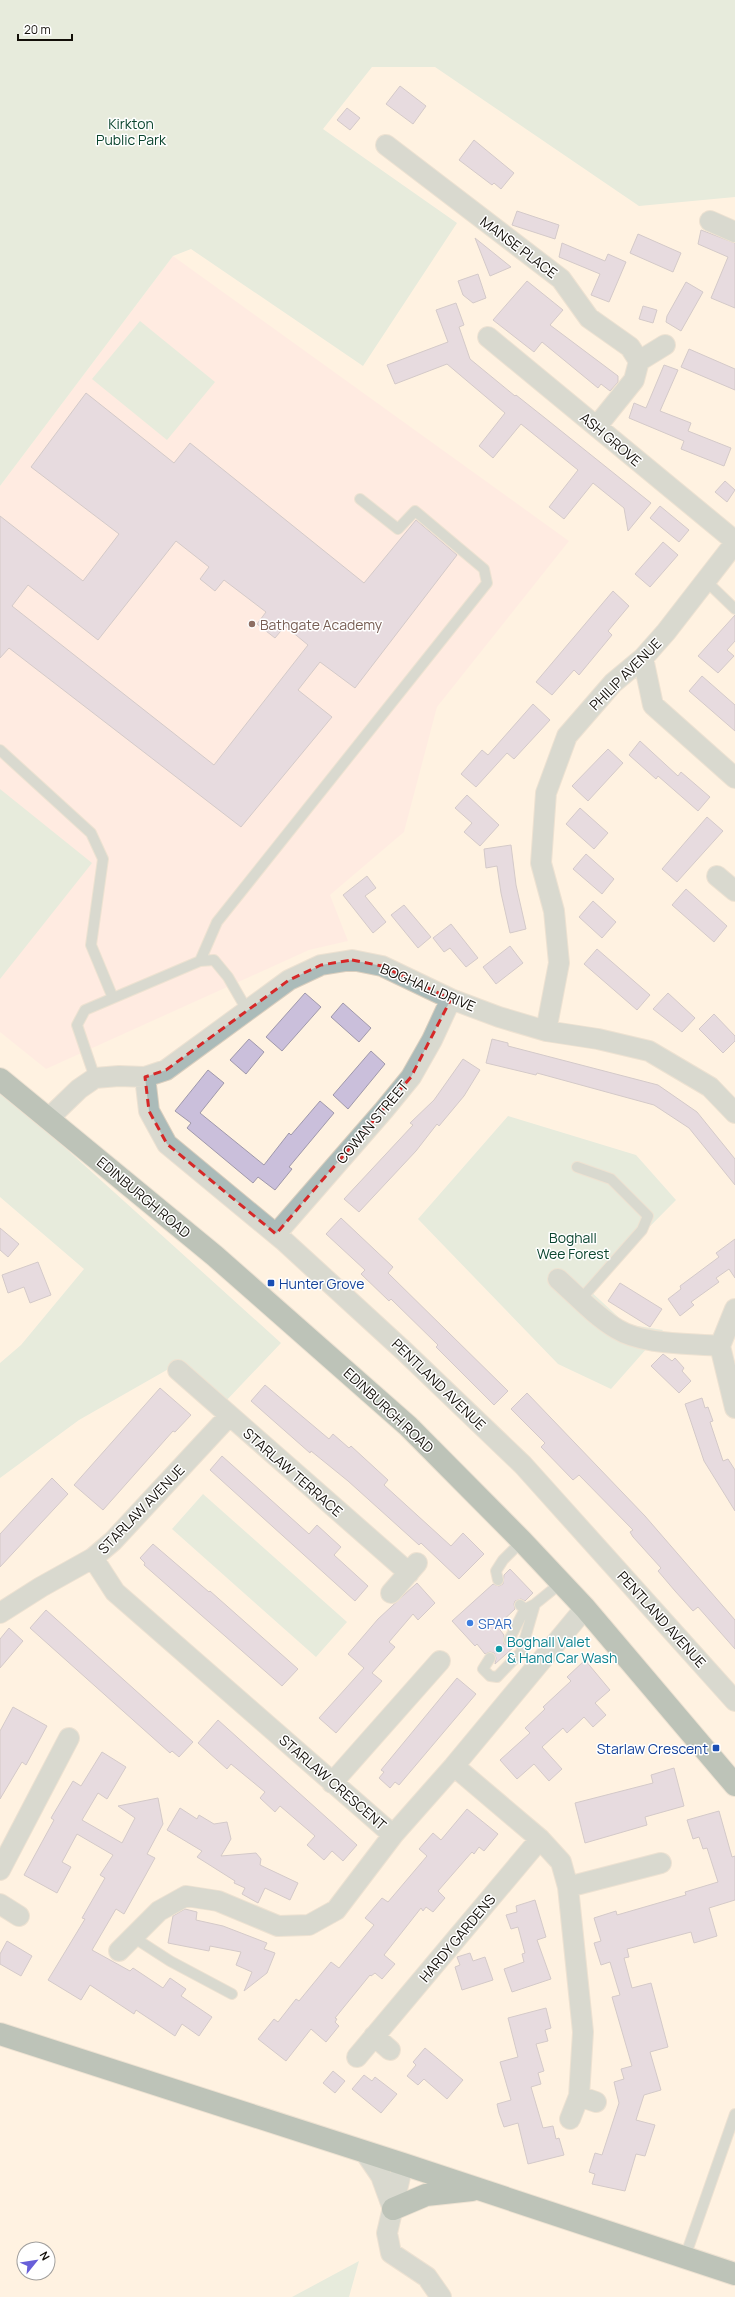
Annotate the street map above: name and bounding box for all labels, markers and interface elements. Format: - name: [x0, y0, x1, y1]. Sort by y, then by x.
- scale bar: [18, 16, 72, 42]
- text: 20 m: [24, 21, 51, 38]
- park label: Kirkton Public Park: [96, 114, 167, 149]
- street label: MANSE PLACE: [477, 212, 561, 282]
- street label: ASH GROVE: [576, 408, 646, 470]
- place label: Bathgate Academy: [260, 615, 383, 634]
- marker: Bathgate Academy: [247, 619, 257, 629]
- street label: PHILIP AVENUE: [585, 634, 665, 714]
- street label: BOGHALL DRIVE: [378, 958, 478, 1016]
- street label: COWAN STREET: [332, 1076, 413, 1168]
- street label: EDINBURGH ROAD: [93, 1152, 195, 1242]
- park label: Boghall Wee Forest: [537, 1228, 610, 1263]
- place label: Hunter Grove: [279, 1274, 364, 1293]
- marker: Hunter Grove: [266, 1278, 276, 1288]
- street label: PENTLAND AVENUE: [388, 1334, 490, 1434]
- street label: EDINBURGH ROAD: [340, 1363, 438, 1457]
- street label: STARLAW TERRACE: [239, 1424, 347, 1520]
- street label: STARLAW AVENUE: [94, 1460, 188, 1558]
- street label: PENTLAND AVENUE: [613, 1567, 711, 1671]
- place label: SPAR: [478, 1614, 512, 1633]
- marker: SPAR: [465, 1618, 475, 1628]
- place label: Boghall Valet & Hand Car Wash: [507, 1632, 617, 1667]
- marker: Boghall Valet & Hand Car Wash: [494, 1644, 504, 1654]
- street label: STARLAW CRESCENT: [275, 1730, 391, 1834]
- place label: Starlaw Crescent: [597, 1739, 708, 1758]
- marker: Starlaw Crescent: [711, 1743, 721, 1753]
- street label: HARDY GARDENS: [415, 1890, 500, 1986]
- north arrow: [16, 2241, 56, 2281]
- text: N: [37, 2249, 54, 2263]

